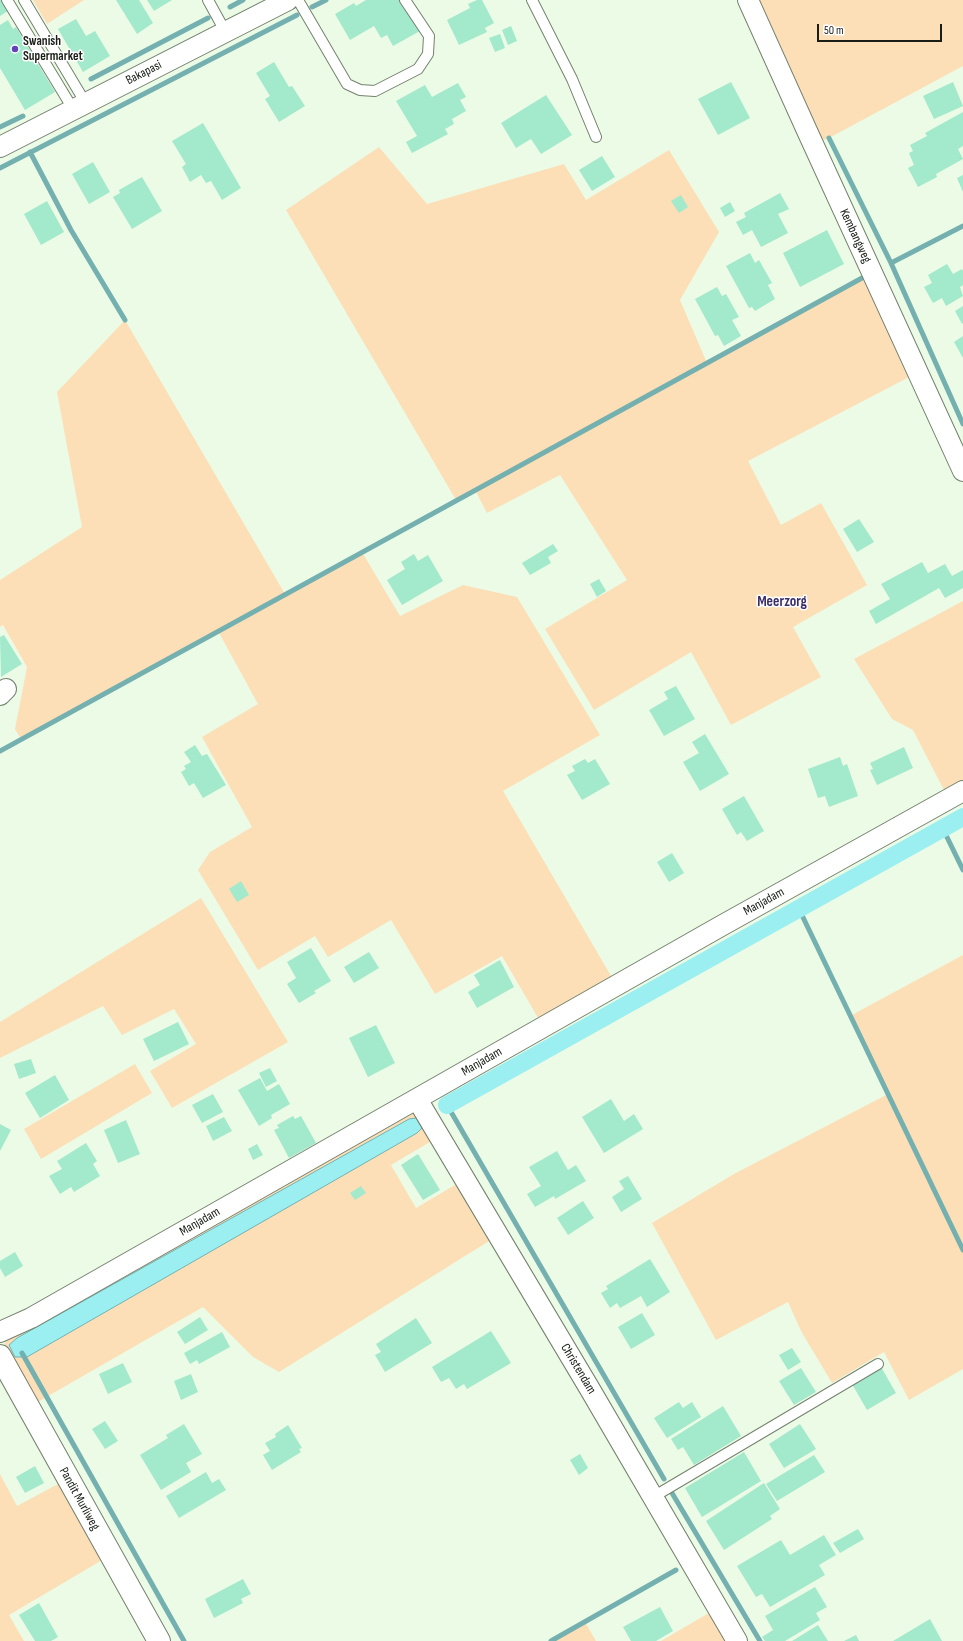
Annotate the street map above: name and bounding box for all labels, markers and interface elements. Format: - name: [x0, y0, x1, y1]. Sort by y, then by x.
- scale bar: [819, 16, 944, 42]
- text: 50 m: [824, 23, 844, 38]
- place label: Swanish Supermarket: [23, 34, 83, 65]
- marker: Swanish Supermarket: [10, 44, 20, 54]
- street label: Bakapasi: [123, 57, 165, 89]
- street label: Kembangweg: [836, 206, 874, 266]
- district label: Meerzorg: [757, 593, 807, 611]
- street label: Manjadam: [741, 884, 787, 920]
- street label: Manjadam: [459, 1044, 505, 1080]
- street label: Manjadam: [177, 1204, 223, 1240]
- street label: Christendam: [557, 1341, 599, 1397]
- street label: Pandit Murliweg: [55, 1465, 103, 1533]

